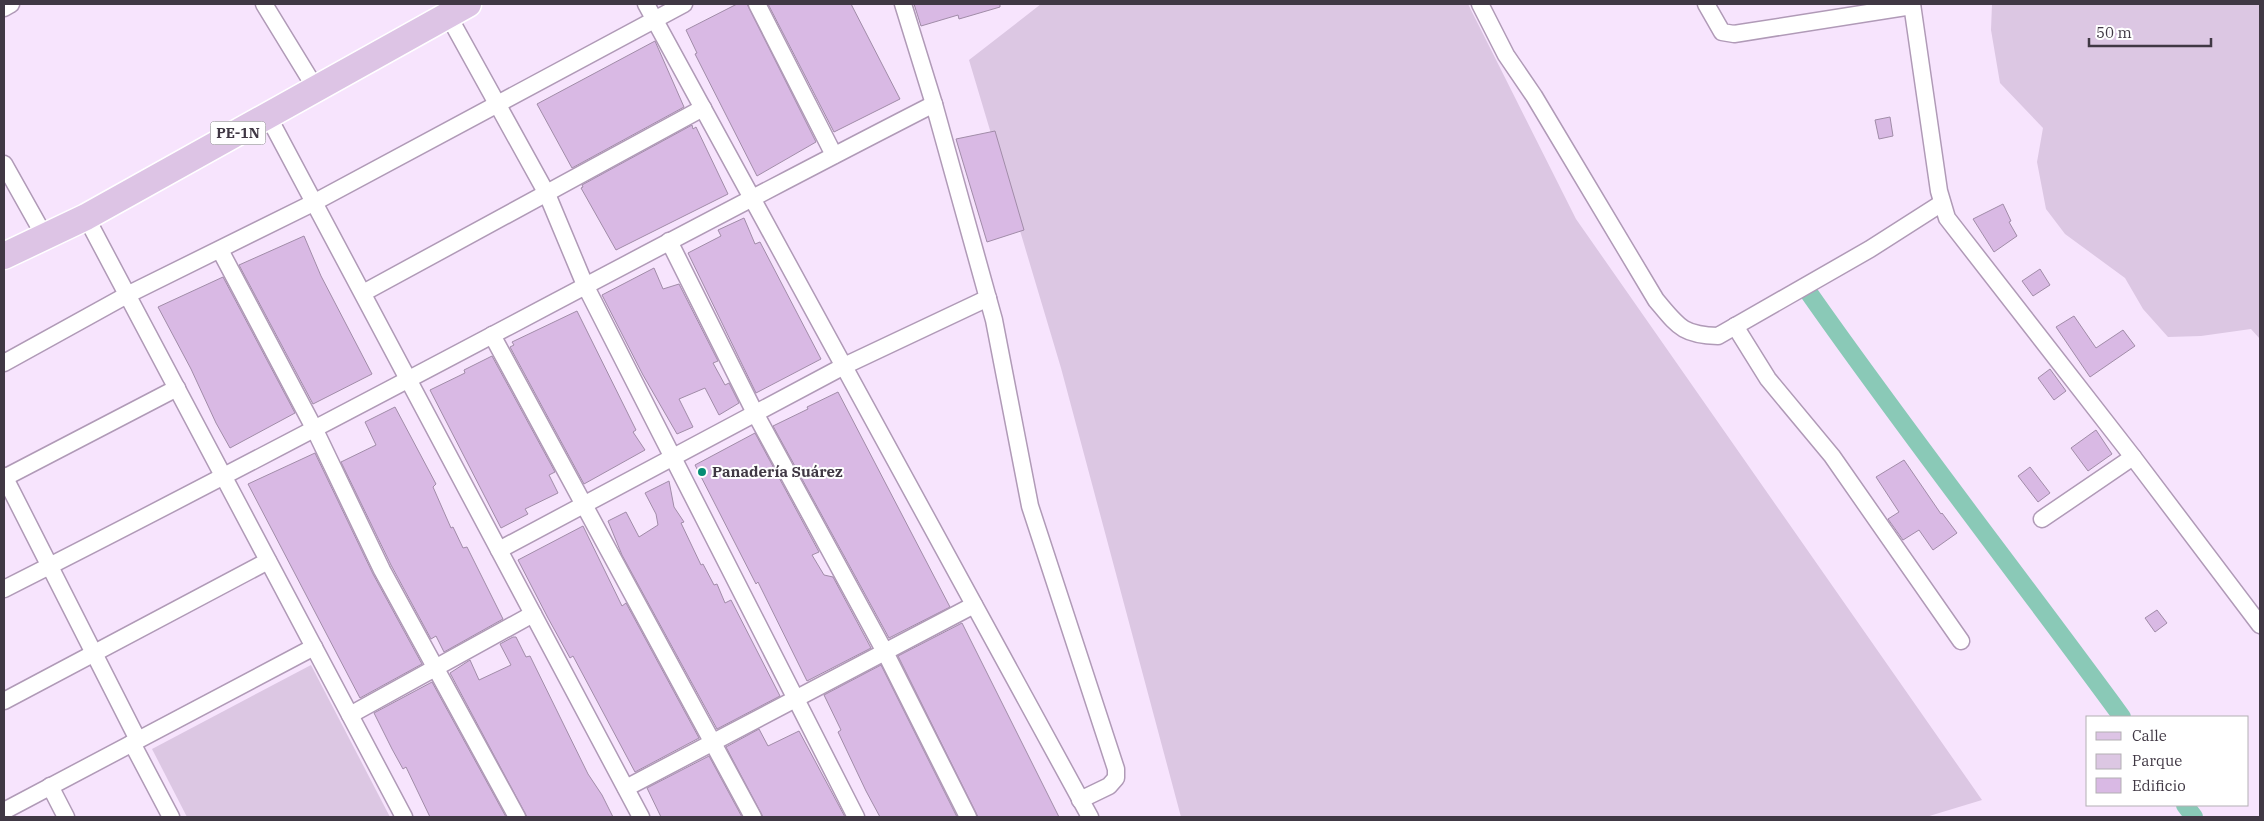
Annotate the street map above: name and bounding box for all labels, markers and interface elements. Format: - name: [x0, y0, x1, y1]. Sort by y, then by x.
- scale bar: [2089, 15, 2212, 47]
- text: 50 m: [2096, 23, 2132, 42]
- road number: PE-1N: [210, 122, 266, 144]
- place label: Panadería Suárez: [712, 462, 843, 481]
- marker: Panadería Suárez: [696, 466, 708, 478]
- legend: [2086, 716, 2249, 806]
- text: Calle: [2132, 726, 2167, 745]
- text: Parque: [2132, 751, 2182, 770]
- text: Edificio: [2132, 776, 2186, 795]

